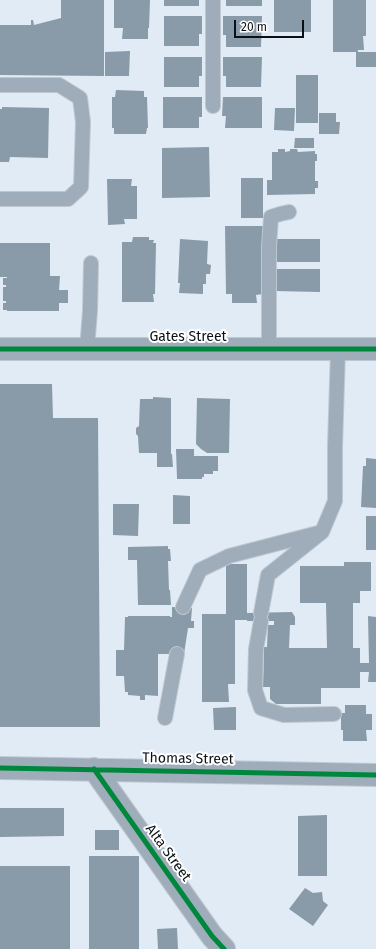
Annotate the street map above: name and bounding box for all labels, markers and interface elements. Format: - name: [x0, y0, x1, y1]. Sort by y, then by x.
- scale bar: [236, 12, 306, 38]
- text: 20 m: [241, 20, 267, 34]
- street label: Gates Street: [149, 329, 227, 345]
- street label: Thomas Street: [142, 750, 234, 768]
- street label: Alta Street: [142, 821, 194, 885]

